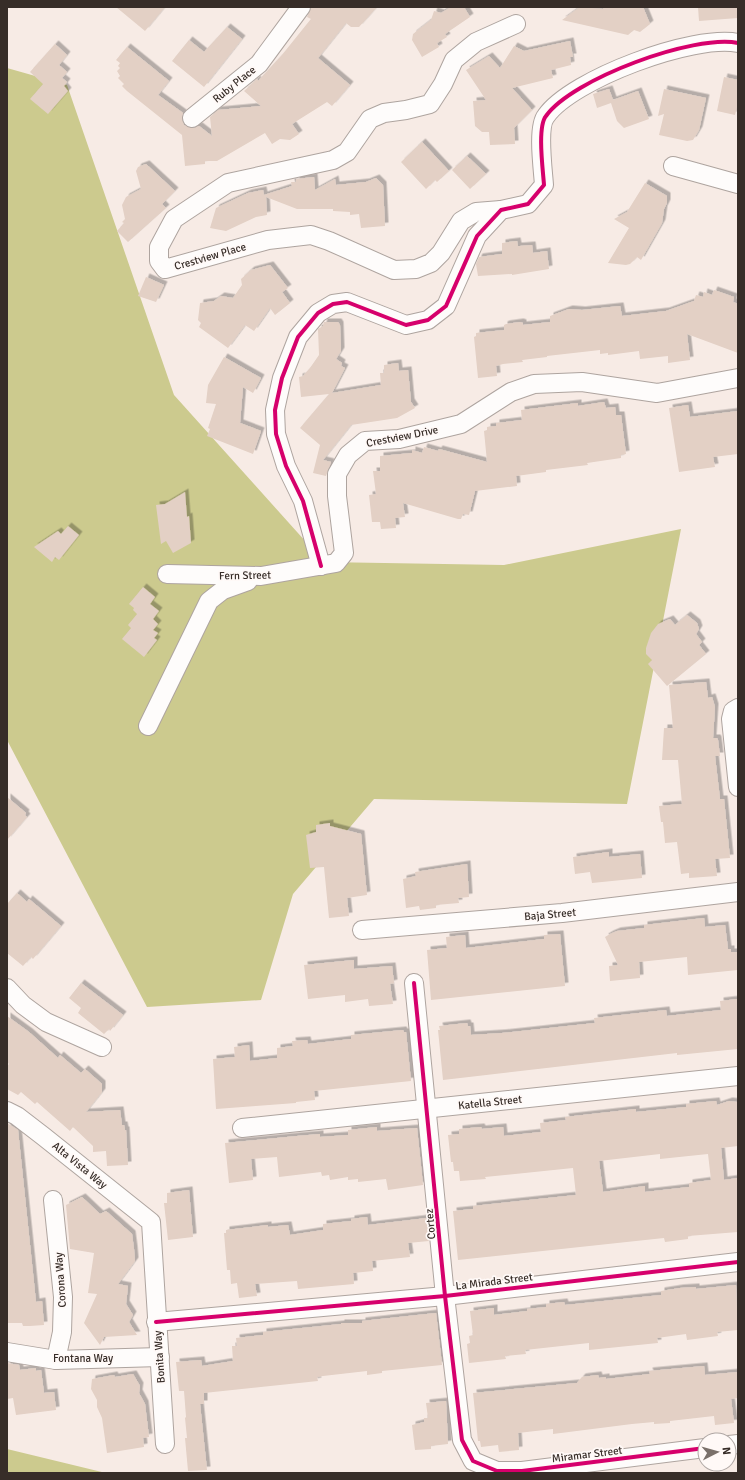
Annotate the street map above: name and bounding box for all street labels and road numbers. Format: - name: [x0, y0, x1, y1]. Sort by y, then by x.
- street label: Ruby Place: [210, 63, 258, 106]
- street label: Crestview Place: [173, 240, 248, 273]
- street label: Crestview Drive: [365, 423, 439, 450]
- street label: Fern Street: [219, 569, 271, 582]
- street label: Baja Street: [524, 906, 577, 923]
- street label: Katella Street: [457, 1093, 523, 1112]
- street label: Alta Vista Way: [50, 1139, 110, 1192]
- street label: Cortez: [423, 1208, 438, 1240]
- street label: Corona Way: [52, 1251, 69, 1308]
- street label: La Mirada Street: [455, 1270, 533, 1293]
- street label: Bonita Way: [151, 1329, 168, 1384]
- street label: Fontana Way: [53, 1352, 114, 1365]
- street label: Miramar Street: [551, 1444, 623, 1465]

